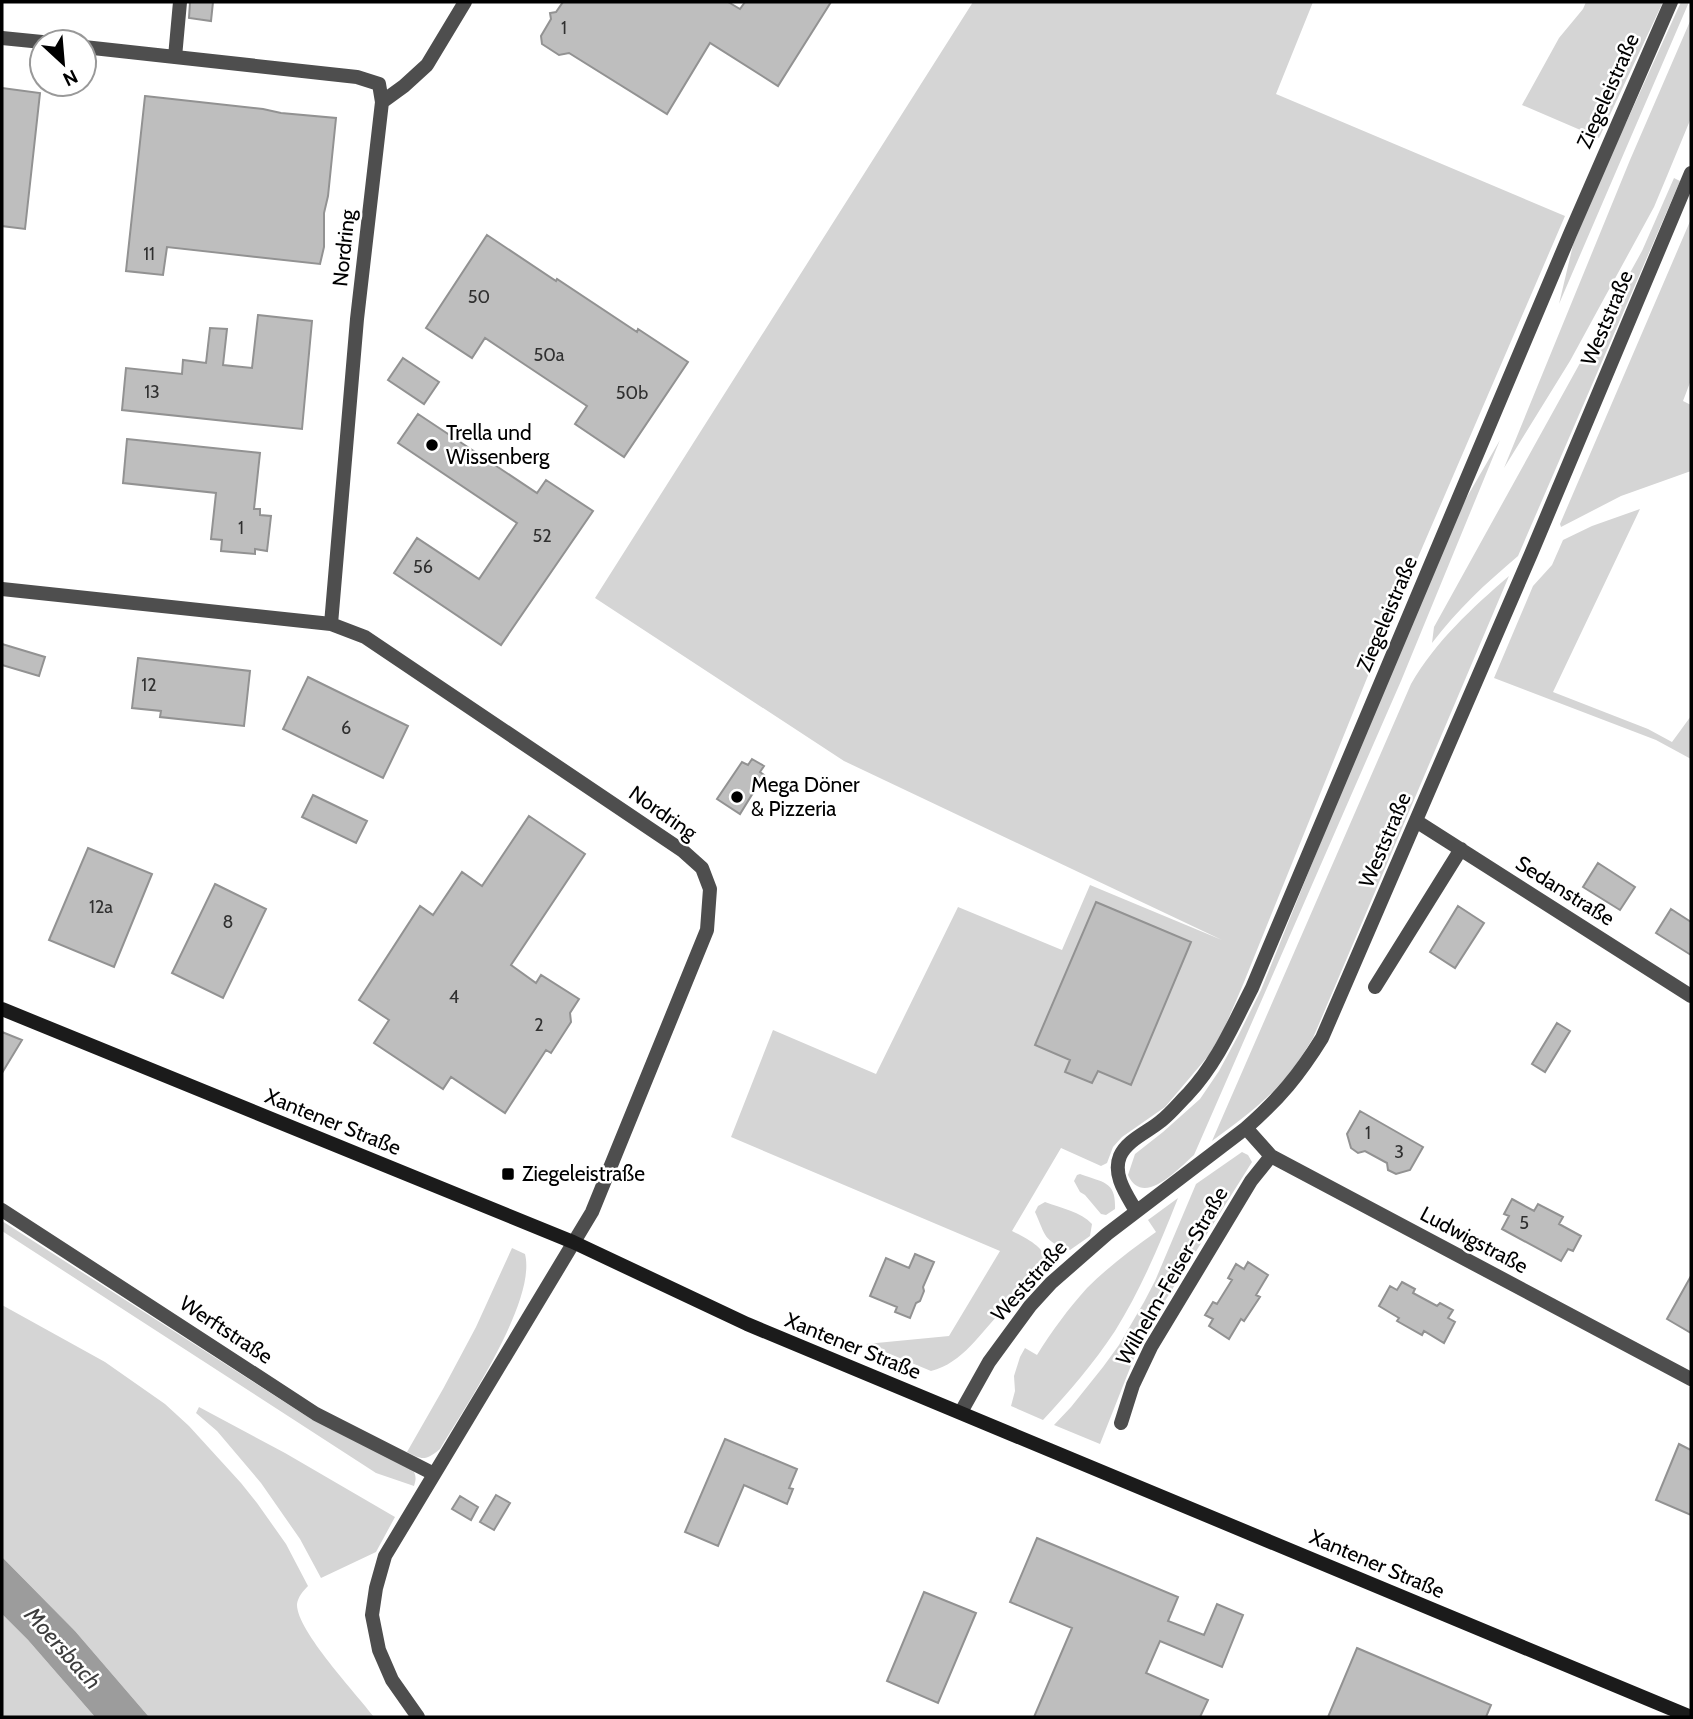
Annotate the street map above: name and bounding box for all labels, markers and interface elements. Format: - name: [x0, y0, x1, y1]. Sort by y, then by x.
- house number: 1: [561, 17, 567, 39]
- north arrow: [28, 28, 98, 98]
- street label: Ziegeleistraße: [1571, 29, 1644, 152]
- text: N: [59, 65, 81, 91]
- street label: Nordring: [327, 208, 360, 288]
- house number: 11: [143, 243, 155, 265]
- street label: Weststraße: [1575, 266, 1638, 369]
- house number: 50: [468, 286, 490, 308]
- house number: 50a: [534, 344, 565, 366]
- house number: 13: [144, 381, 160, 403]
- house number: 50b: [616, 382, 648, 404]
- place label: Trella und Wissenberg: [446, 420, 550, 469]
- marker: Trella und Wissenberg: [424, 437, 440, 453]
- house number: 1: [238, 517, 244, 539]
- house number: 52: [532, 525, 552, 547]
- street label: Ziegeleistraße: [1351, 552, 1422, 675]
- house number: 56: [413, 556, 433, 578]
- house number: 12: [141, 674, 157, 696]
- house number: 6: [341, 717, 351, 739]
- place label: Mega Döner & Pizzeria: [751, 772, 860, 821]
- street label: Nordring: [624, 780, 703, 845]
- street label: Weststraße: [1353, 788, 1416, 891]
- marker: Mega Döner & Pizzeria: [729, 789, 745, 805]
- street label: Sedanstraße: [1511, 850, 1619, 931]
- house number: 12a: [89, 896, 113, 918]
- house number: 8: [223, 911, 233, 933]
- house number: 4: [449, 986, 459, 1008]
- house number: 2: [534, 1014, 544, 1036]
- street label: Xantener Straße: [262, 1083, 405, 1160]
- house number: 1: [1365, 1122, 1371, 1144]
- house number: 3: [1394, 1141, 1404, 1163]
- place label: Ziegeleistraße: [522, 1161, 645, 1186]
- marker: Ziegeleistraße: [500, 1166, 516, 1182]
- street label: Wilhelm-Feiser-Straße: [1110, 1182, 1233, 1369]
- street label: Ludwigstraße: [1416, 1201, 1533, 1278]
- house number: 5: [1519, 1212, 1529, 1234]
- street label: Weststraße: [986, 1235, 1072, 1326]
- street label: Werftstraße: [175, 1290, 278, 1369]
- street label: Xantener Straße: [782, 1307, 925, 1384]
- street label: Xantener Straße: [1306, 1524, 1449, 1603]
- water label: Moersbach: [18, 1600, 107, 1695]

